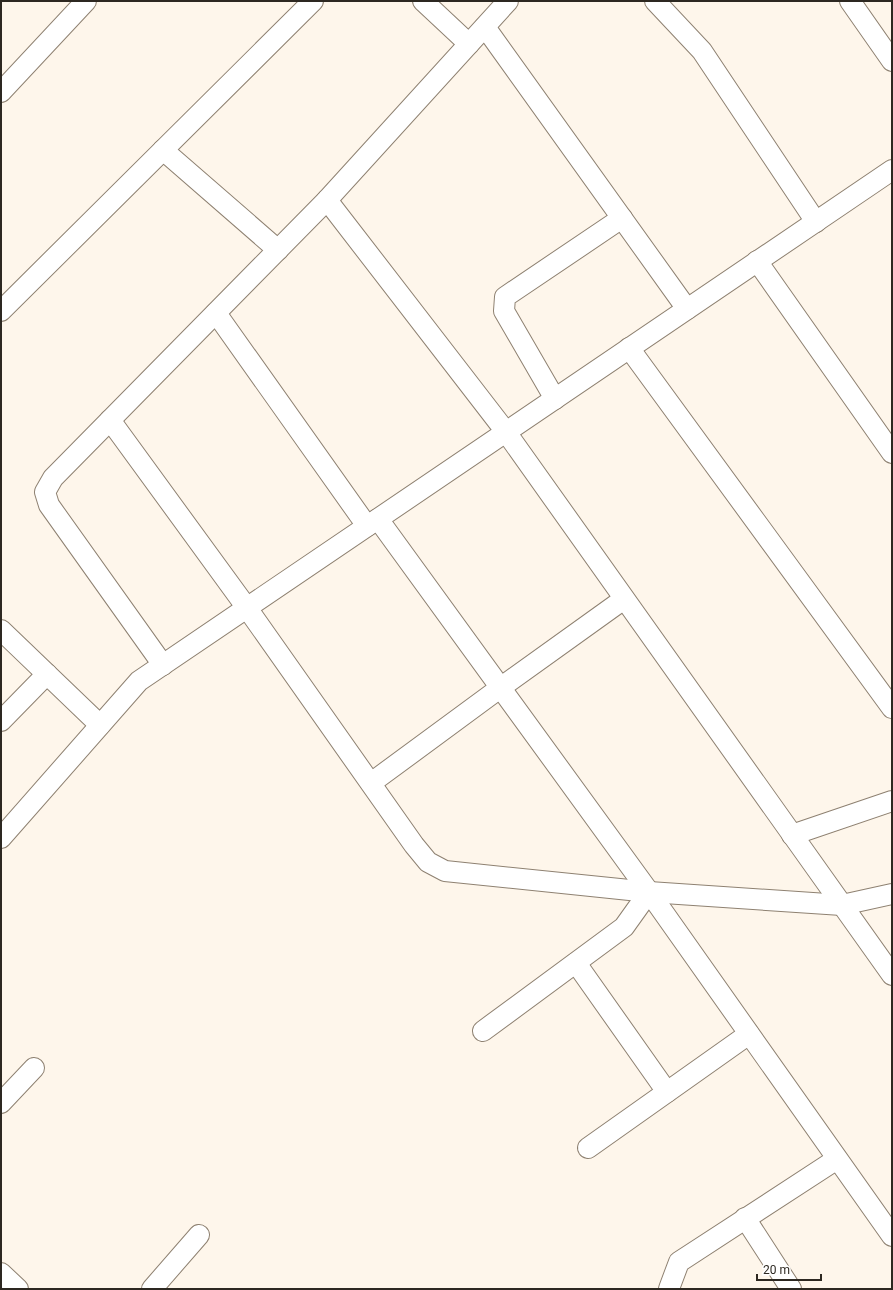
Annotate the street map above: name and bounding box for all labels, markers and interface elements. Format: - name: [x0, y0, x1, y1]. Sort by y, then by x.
- scale bar: [757, 1256, 821, 1282]
- text: 20 m: [763, 1263, 790, 1277]

